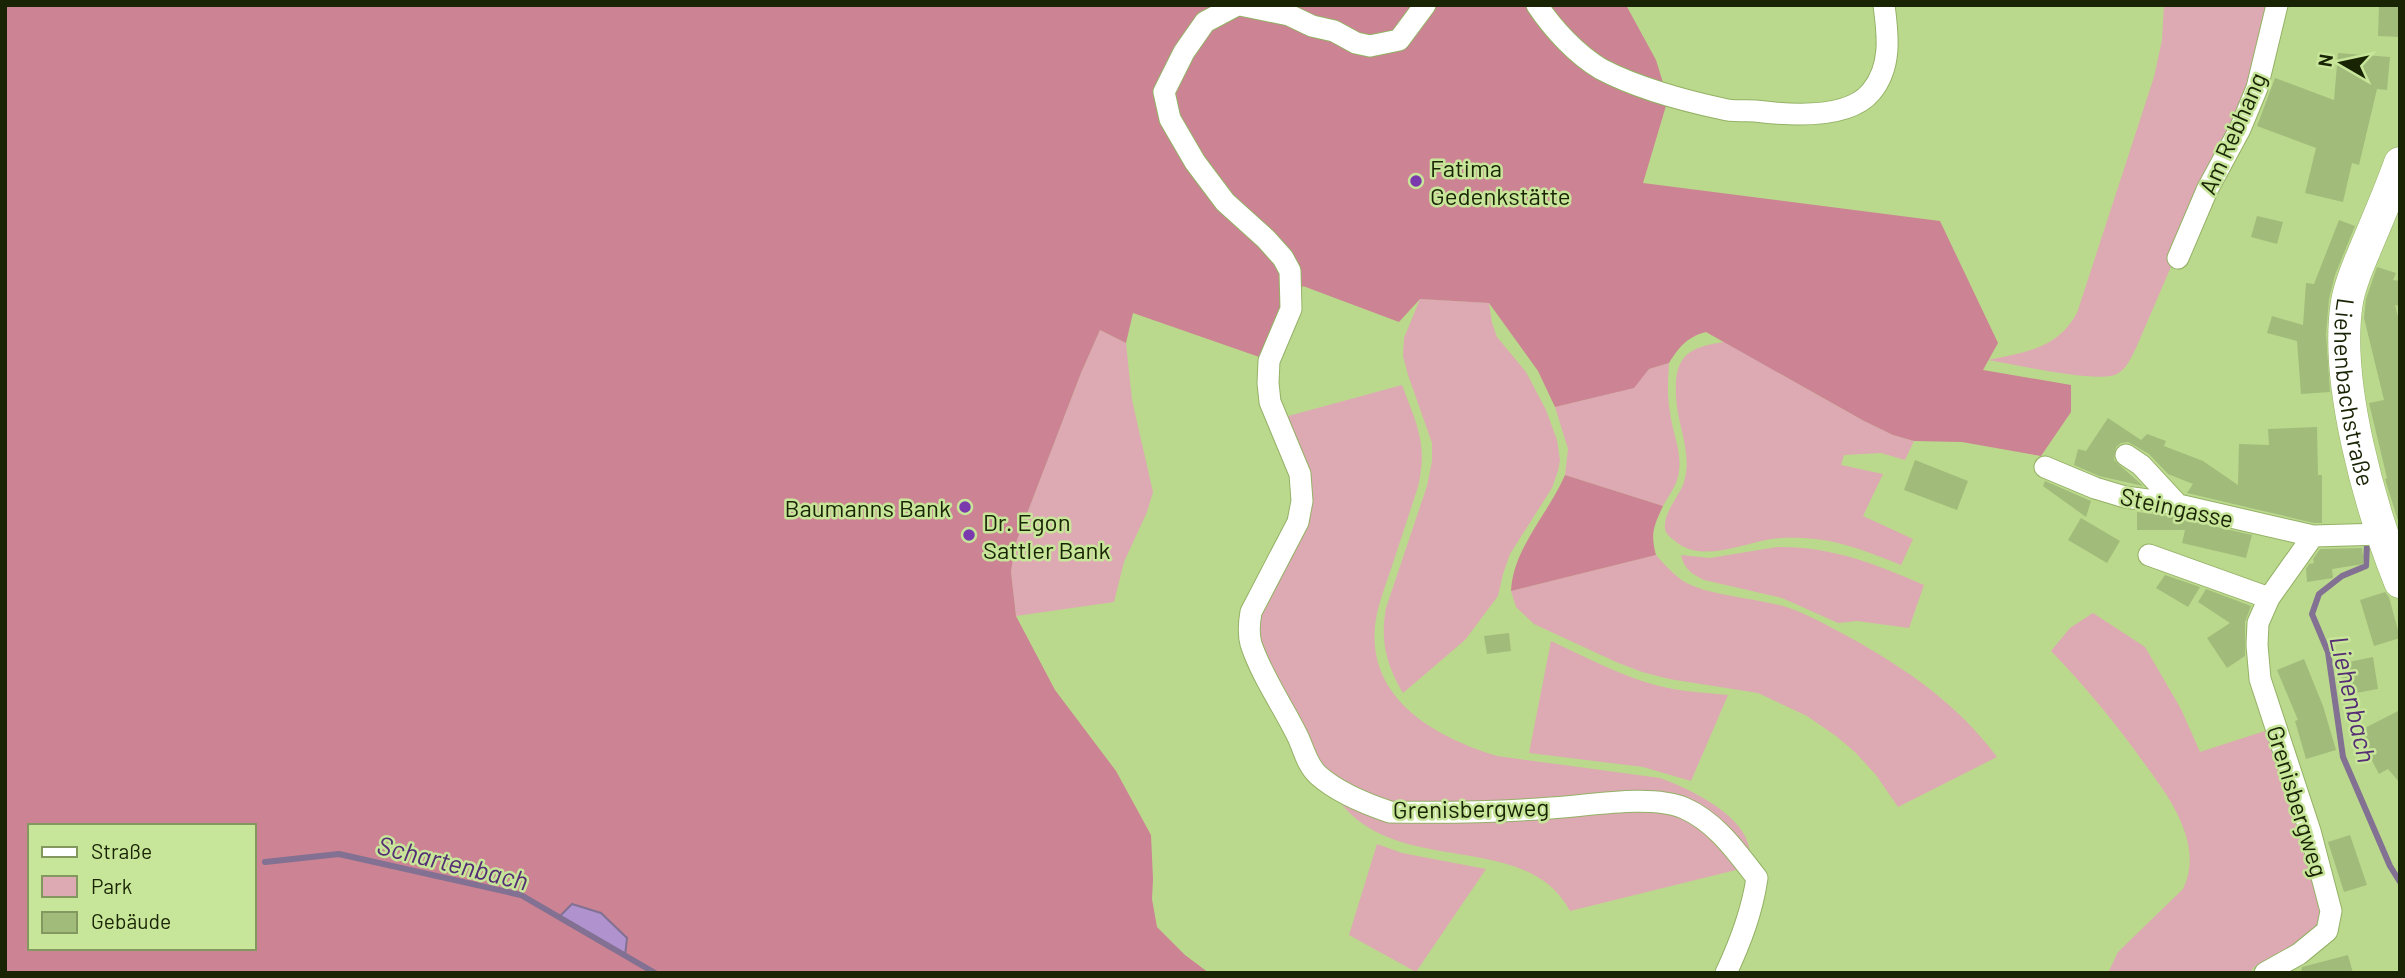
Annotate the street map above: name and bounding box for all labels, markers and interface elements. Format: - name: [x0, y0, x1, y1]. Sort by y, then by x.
- north arrow: [2307, 28, 2377, 98]
- text: N: [2312, 52, 2337, 68]
- street label: Am Rebhang: [2192, 67, 2272, 199]
- place label: Fatima Gedenkstätte: [1430, 153, 1571, 210]
- marker: Fatima Gedenkstätte: [1408, 173, 1424, 189]
- street label: Liehenbachstraße: [2330, 296, 2382, 489]
- street label: Steingasse: [2118, 481, 2236, 533]
- place label: Baumanns Bank: [785, 493, 951, 522]
- marker: Baumanns Bank: [957, 499, 973, 515]
- place label: Dr. Egon Sattler Bank: [983, 507, 1111, 564]
- marker: Dr. Egon Sattler Bank: [961, 527, 977, 543]
- water label: Liehenbach: [2324, 633, 2384, 765]
- street label: Grenisbergweg: [2261, 722, 2335, 880]
- street label: Grenisbergweg: [1393, 792, 1549, 824]
- legend: [28, 824, 256, 950]
- water label: Schartenbach: [374, 828, 532, 896]
- text: Straße: [91, 838, 152, 863]
- text: Park: [91, 873, 132, 898]
- text: Gebäude: [91, 908, 171, 933]

